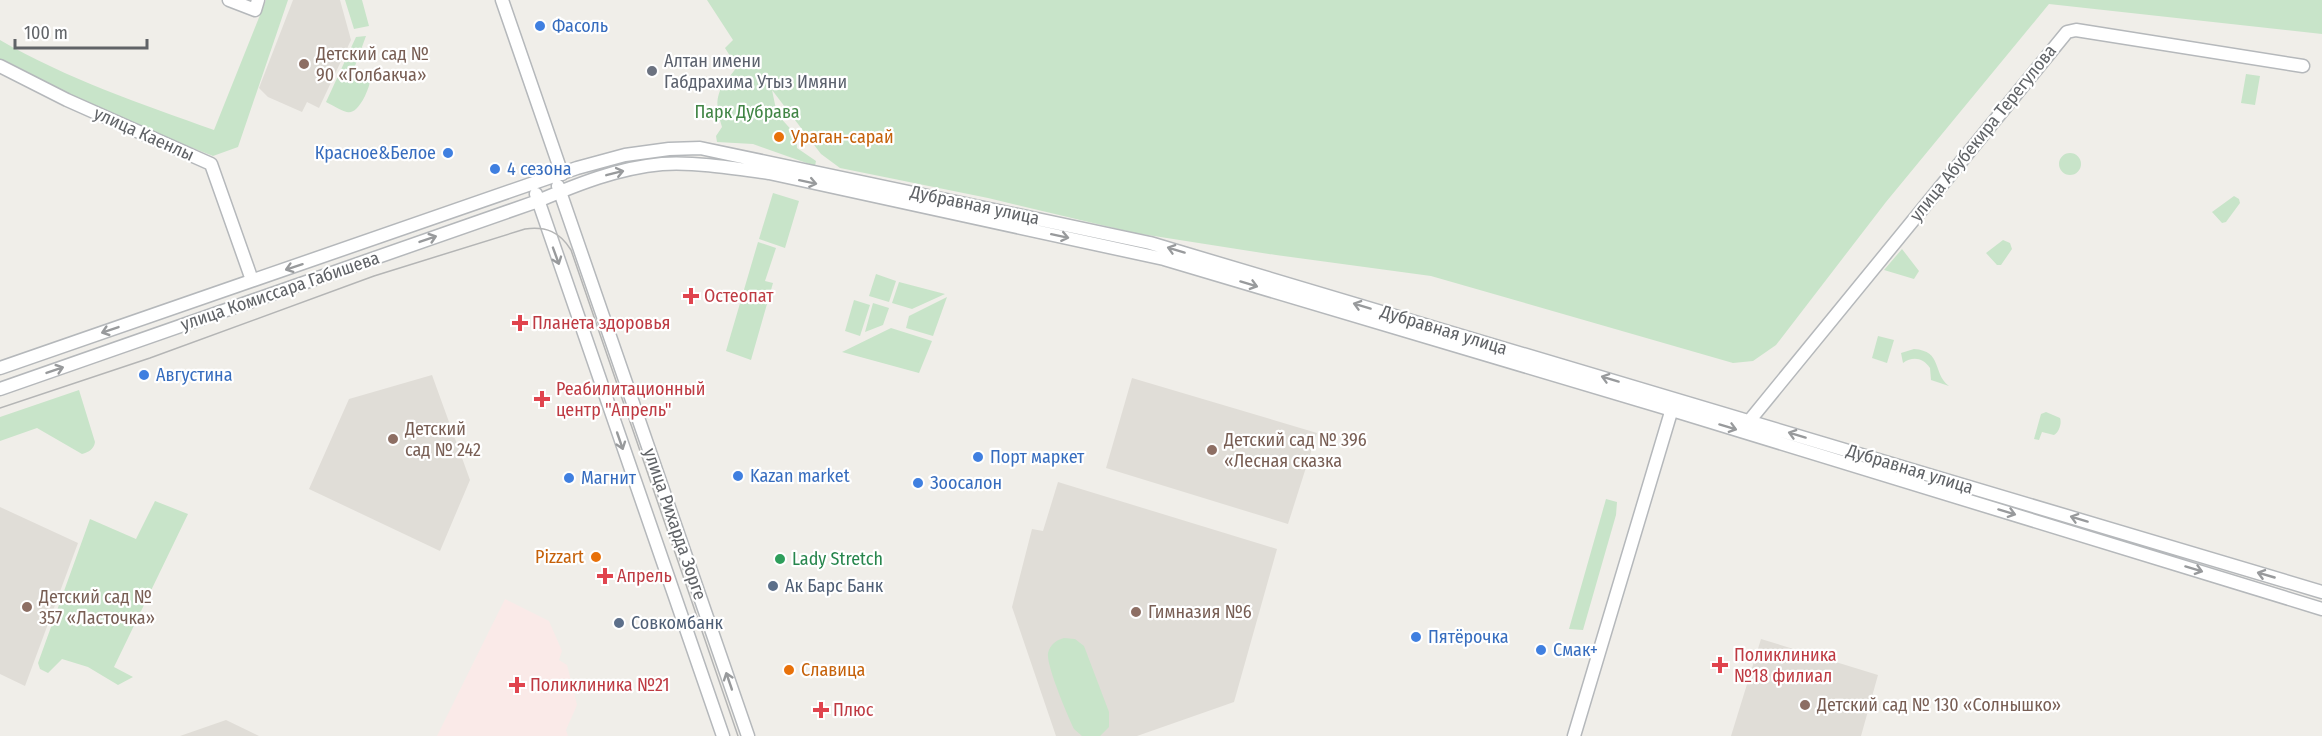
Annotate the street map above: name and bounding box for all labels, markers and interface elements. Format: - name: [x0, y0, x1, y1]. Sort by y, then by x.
- scale bar: [15, 12, 147, 50]
- place label: Фасоль: [552, 15, 608, 37]
- marker: Фасоль: [533, 19, 547, 33]
- text: 100 m: [24, 22, 68, 44]
- street label: улица Абубекира Терегулова: [1905, 40, 2061, 226]
- place label: Детский сад № 90 «Голбакча»: [315, 43, 429, 86]
- place label: Алтан имени Габдрахима Утыз Имяни: [664, 50, 847, 93]
- marker: Детский сад № 90 «Голбакча»: [297, 57, 311, 71]
- marker: Алтан имени Габдрахима Утыз Имяни: [645, 64, 659, 78]
- park label: Парк Дубрава: [694, 101, 800, 123]
- street label: улица Каенлы: [90, 102, 198, 166]
- place label: Ураган-сарай: [790, 126, 894, 148]
- marker: Ураган-сарай: [772, 130, 786, 144]
- place label: Красное&Белое: [315, 142, 436, 164]
- marker: Красное&Белое: [441, 146, 455, 160]
- place label: 4 сезона: [507, 158, 572, 180]
- marker: 4 сезона: [488, 162, 502, 176]
- one-way arrow: [605, 167, 624, 178]
- one-way arrow: [798, 177, 817, 188]
- street label: Дубравная улица: [908, 180, 1042, 229]
- one-way arrow: [1050, 231, 1069, 242]
- one-way arrow: [418, 233, 437, 244]
- one-way arrow: [1166, 244, 1185, 255]
- one-way arrow: [552, 246, 563, 265]
- street label: улица Комиссара Габишева: [178, 247, 382, 335]
- one-way arrow: [285, 262, 304, 273]
- one-way arrow: [1239, 279, 1258, 290]
- place label: Остеопат: [704, 285, 774, 307]
- marker: Остеопат: [682, 287, 700, 305]
- one-way arrow: [1353, 300, 1372, 311]
- street label: Дубравная улица: [1377, 300, 1510, 360]
- place label: Планета здоровья: [532, 312, 670, 334]
- marker: Планета здоровья: [513, 316, 527, 330]
- one-way arrow: [101, 326, 120, 337]
- one-way arrow: [45, 363, 64, 374]
- place label: Августина: [156, 364, 233, 386]
- marker: Августина: [137, 368, 151, 382]
- one-way arrow: [1601, 373, 1620, 384]
- place label: Реабилитационный центр "Апрель": [556, 378, 705, 421]
- marker: Реабилитационный центр "Апрель": [533, 390, 551, 408]
- place label: Детский сад № 242: [404, 418, 481, 461]
- one-way arrow: [1718, 422, 1737, 433]
- place label: Детский сад № 396 «Лесная сказка: [1223, 429, 1367, 472]
- one-way arrow: [1788, 429, 1807, 440]
- one-way arrow: [616, 431, 627, 450]
- marker: Детский сад № 242: [386, 432, 400, 446]
- street label: Дубравная улица: [1843, 439, 1976, 499]
- marker: Детский сад № 396 «Лесная сказка: [1205, 443, 1219, 457]
- street label: улица Рихарда Зорге: [639, 445, 711, 603]
- place label: Порт маркет: [990, 446, 1085, 468]
- marker: Порт маркет: [971, 450, 985, 464]
- place label: Kazan market: [750, 465, 850, 487]
- place label: Магнит: [581, 467, 637, 489]
- marker: Kazan market: [731, 469, 745, 483]
- marker: Магнит: [562, 471, 576, 485]
- place label: Зоосалон: [930, 472, 1002, 494]
- marker: Зоосалон: [911, 476, 925, 490]
- one-way arrow: [1997, 507, 2016, 518]
- one-way arrow: [2070, 513, 2089, 524]
- place label: Pizzart: [535, 546, 584, 568]
- place label: Lady Stretch: [792, 548, 883, 570]
- marker: Pizzart: [589, 550, 603, 564]
- marker: Lady Stretch: [773, 552, 787, 566]
- one-way arrow: [2184, 564, 2203, 575]
- place label: Апрель: [617, 565, 672, 587]
- marker: Апрель: [598, 569, 612, 583]
- one-way arrow: [2257, 569, 2276, 580]
- place label: Ак Барс Банк: [785, 575, 884, 597]
- marker: Ак Барс Банк: [766, 579, 780, 593]
- place label: Детский сад № 357 «Ласточка»: [38, 586, 155, 629]
- marker: Детский сад № 357 «Ласточка»: [20, 600, 34, 614]
- place label: Гимназия №6: [1148, 601, 1252, 623]
- marker: Гимназия №6: [1129, 605, 1143, 619]
- place label: Совкомбанк: [631, 612, 724, 634]
- marker: Совкомбанк: [612, 616, 626, 630]
- place label: Пятёрочка: [1428, 626, 1509, 648]
- marker: Пятёрочка: [1409, 630, 1423, 644]
- place label: Смак+: [1553, 639, 1598, 661]
- marker: Смак+: [1534, 643, 1548, 657]
- place label: Поликлиника №18 филиал: [1734, 644, 1837, 687]
- marker: Поликлиника №18 филиал: [1711, 656, 1729, 674]
- place label: Славица: [801, 659, 865, 681]
- marker: Славица: [782, 663, 796, 677]
- one-way arrow: [722, 672, 733, 691]
- place label: Поликлиника №21: [530, 674, 670, 696]
- marker: Поликлиника №21: [508, 676, 526, 694]
- place label: Детский сад № 130 «Солнышко»: [1816, 694, 2061, 716]
- marker: Детский сад № 130 «Солнышко»: [1798, 698, 1812, 712]
- place label: Плюс: [833, 699, 874, 721]
- marker: Плюс: [814, 703, 828, 717]

